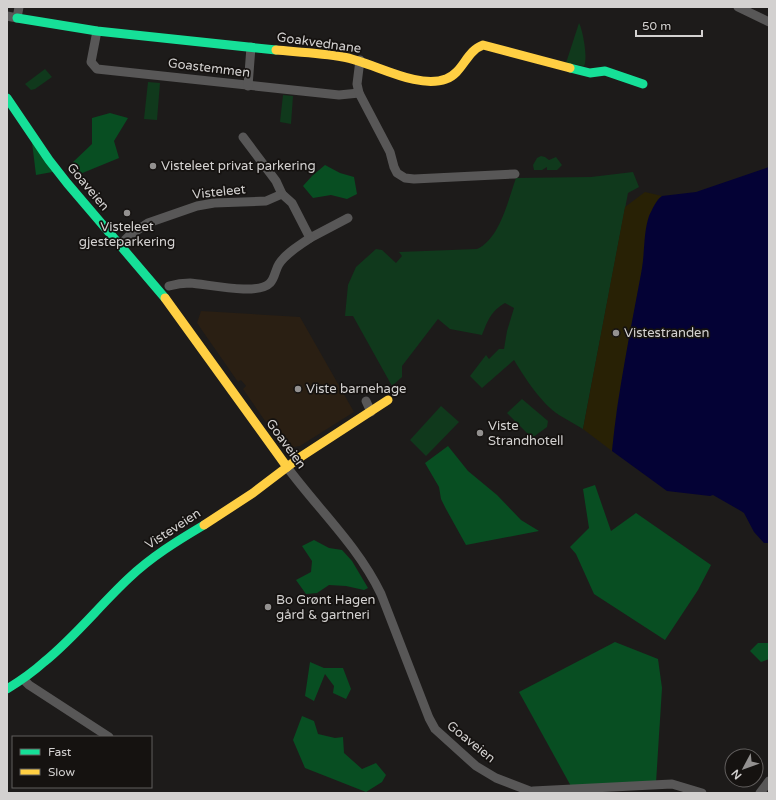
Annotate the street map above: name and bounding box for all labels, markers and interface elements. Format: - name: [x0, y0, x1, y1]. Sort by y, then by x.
- scale bar: [636, 12, 702, 38]
- text: 50 m: [642, 19, 671, 33]
- street label: Goakvednane: [276, 29, 362, 57]
- street label: Goastemmen: [167, 55, 251, 81]
- place label: Visteleet privat parkering: [161, 158, 316, 174]
- street label: Goaveien: [63, 160, 113, 214]
- marker: Visteleet privat parkering: [148, 161, 158, 171]
- street label: Visteleet: [192, 181, 246, 203]
- marker: Visteleet gjesteparkering: [122, 208, 132, 218]
- place label: Visteleet gjesteparkering: [79, 219, 175, 250]
- place label: Vistestranden: [624, 325, 709, 341]
- marker: Vistestranden: [611, 328, 621, 338]
- place label: Viste barnehage: [306, 381, 406, 397]
- marker: Viste barnehage: [293, 384, 303, 394]
- street label: Goaveien: [263, 416, 309, 472]
- place label: Viste Strandhotell: [488, 418, 564, 449]
- marker: Viste Strandhotell: [475, 428, 485, 438]
- street label: Visteveien: [142, 505, 204, 553]
- place label: Bo Grønt Hagen gård & gartneri: [276, 592, 375, 623]
- marker: Bo Grønt Hagen gård & gartneri: [263, 602, 273, 612]
- street label: Goaveien: [444, 718, 498, 766]
- legend: [12, 736, 152, 788]
- text: Fast: [48, 745, 72, 759]
- north arrow: [724, 748, 764, 788]
- text: Slow: [48, 765, 75, 779]
- text: N: [729, 767, 745, 782]

